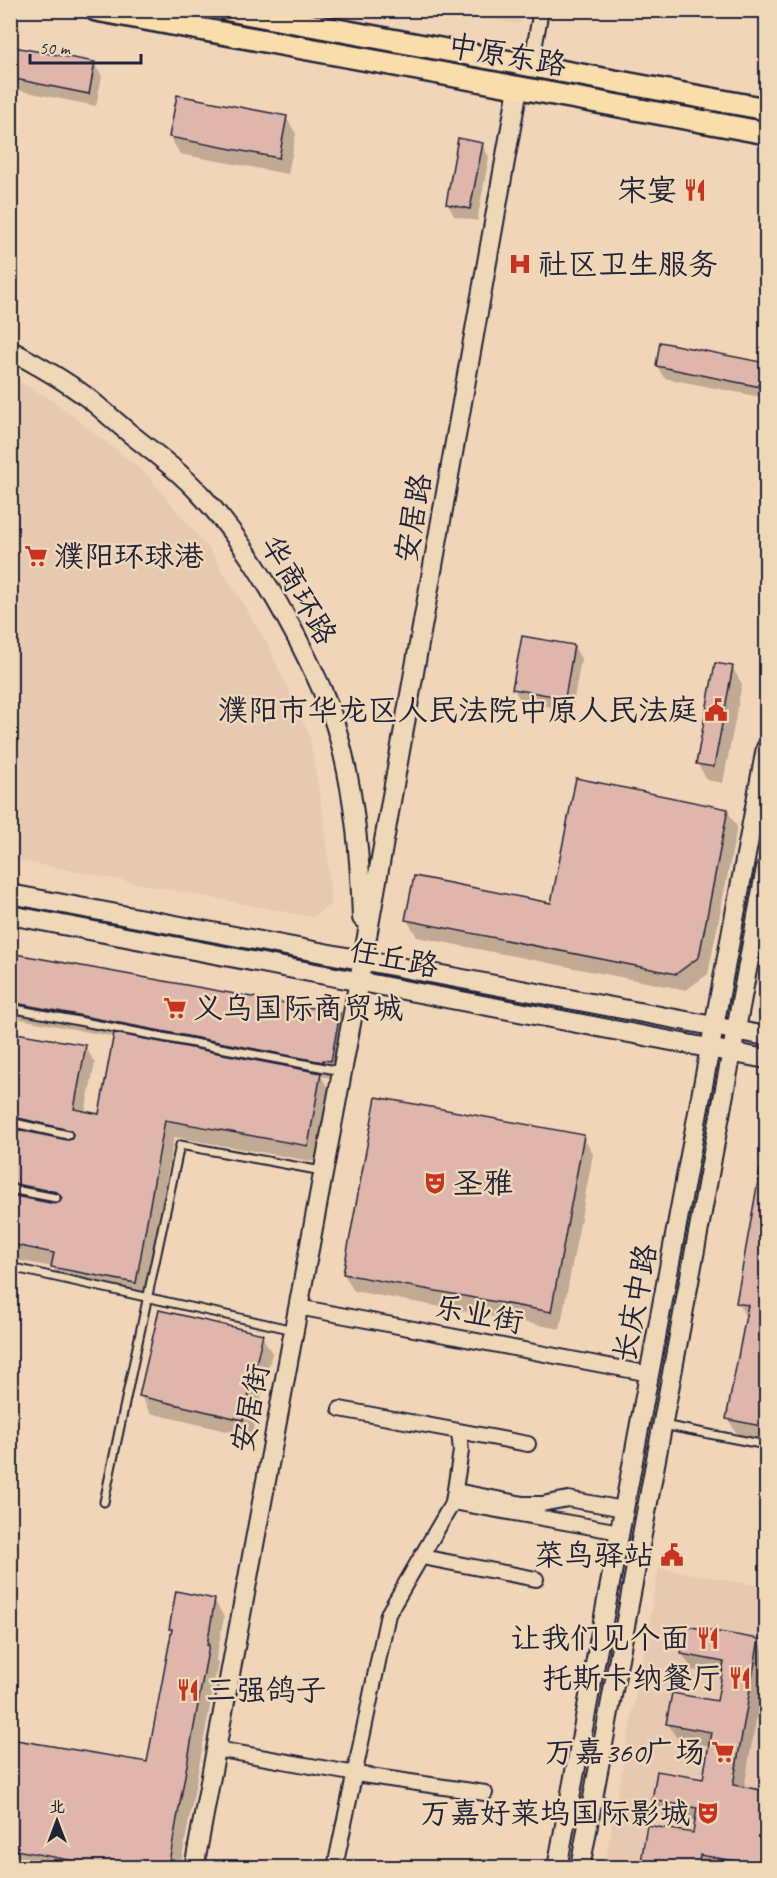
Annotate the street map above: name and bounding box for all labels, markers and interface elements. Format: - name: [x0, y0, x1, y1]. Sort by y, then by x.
- street label: 中原东路: [445, 26, 569, 84]
- scale bar: [30, 27, 141, 65]
- text: 50 m: [39, 37, 72, 59]
- place label: 宋宴: [617, 171, 677, 209]
- restaurant icon: 宋宴: [682, 177, 708, 203]
- place label: 社区卫生服务: [538, 245, 718, 283]
- hospital icon: 社区卫生服务: [507, 251, 533, 277]
- street label: 安居路: [386, 470, 440, 566]
- street label: 华商环路: [253, 529, 345, 651]
- place label: 濮阳环球港: [54, 537, 204, 575]
- supermarket icon: 濮阳环球港: [23, 543, 49, 569]
- place label: 濮阳市华龙区人民法院中原人民法庭: [218, 691, 698, 729]
- public building icon: 濮阳市华龙区人民法院中原人民法庭: [703, 697, 729, 723]
- street label: 任丘路: [346, 931, 442, 985]
- place label: 义乌国际商贸城: [193, 989, 403, 1027]
- supermarket icon: 义乌国际商贸城: [162, 995, 188, 1021]
- place label: 圣雅: [453, 1164, 513, 1202]
- theatre icon: 圣雅: [422, 1170, 448, 1196]
- street label: 长庆中路: [605, 1240, 665, 1366]
- street label: 乐业街: [431, 1287, 527, 1341]
- street label: 安居街: [223, 1360, 277, 1456]
- place label: 菜鸟驿站: [534, 1536, 654, 1574]
- public building icon: 菜鸟驿站: [659, 1542, 685, 1568]
- place label: 让我们见个面: [510, 1619, 690, 1657]
- restaurant icon: 让我们见个面: [695, 1625, 721, 1651]
- place label: 托斯卡纳餐厅: [542, 1659, 722, 1697]
- restaurant icon: 托斯卡纳餐厅: [727, 1665, 753, 1691]
- place label: 三强鸽子: [206, 1671, 326, 1709]
- restaurant icon: 三强鸽子: [175, 1677, 201, 1703]
- place label: 万嘉360广场: [545, 1733, 705, 1771]
- supermarket icon: 万嘉360广场: [710, 1739, 736, 1765]
- north arrow: [27, 1791, 87, 1851]
- place label: 万嘉好莱坞国际影城: [420, 1794, 690, 1832]
- text: 北: [49, 1797, 65, 1817]
- theatre icon: 万嘉好莱坞国际影城: [695, 1800, 721, 1826]

